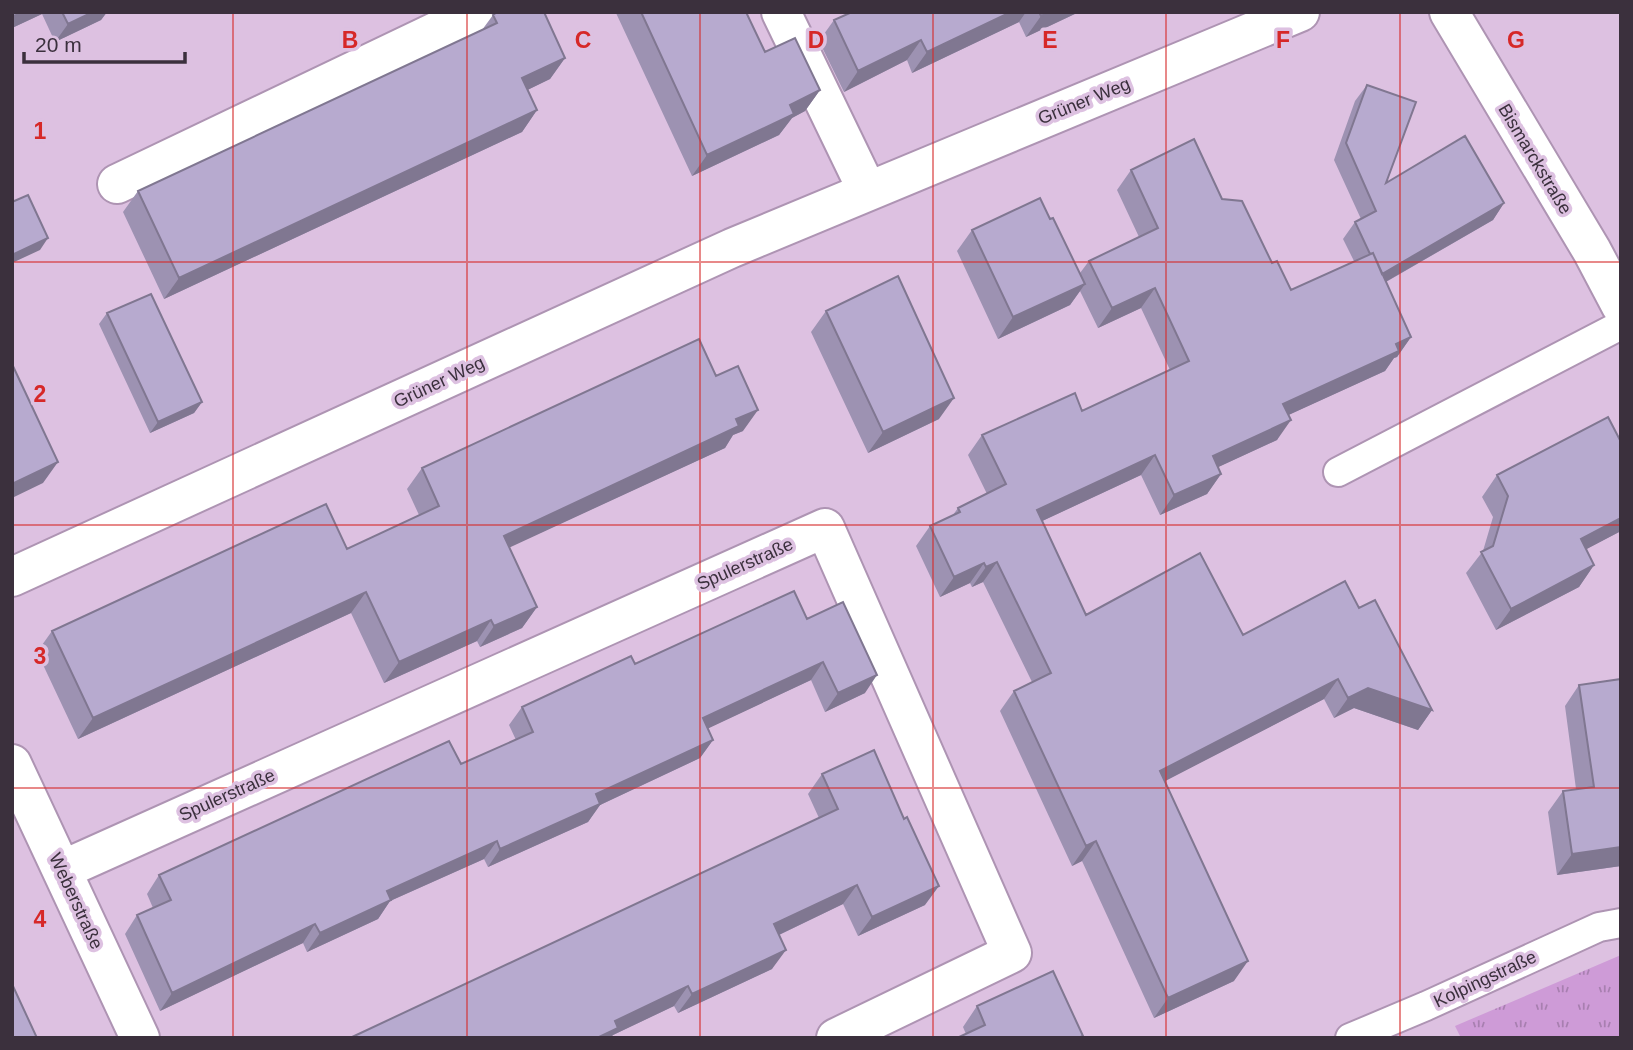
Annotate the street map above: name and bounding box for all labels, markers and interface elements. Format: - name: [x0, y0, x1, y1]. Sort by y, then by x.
- scale bar: [24, 21, 186, 65]
- text: B: [342, 27, 358, 53]
- text: C: [575, 27, 591, 53]
- text: D: [808, 27, 824, 53]
- text: E: [1042, 27, 1058, 53]
- text: F: [1276, 27, 1290, 53]
- text: G: [1507, 27, 1525, 53]
- text: 20 m: [35, 33, 82, 56]
- street label: Grüner Weg: [1035, 73, 1133, 129]
- street label: Bismarckstraße: [1494, 100, 1576, 218]
- text: 1: [34, 118, 47, 144]
- street label: Grüner Weg: [390, 352, 488, 412]
- text: 2: [34, 381, 46, 407]
- street label: Spulerstraße: [694, 534, 796, 594]
- text: 3: [34, 643, 46, 669]
- street label: Spulerstraße: [176, 765, 278, 825]
- street label: Weberstraße: [45, 850, 107, 952]
- text: 4: [34, 906, 47, 932]
- street label: Kolpingstraße: [1430, 946, 1540, 1012]

